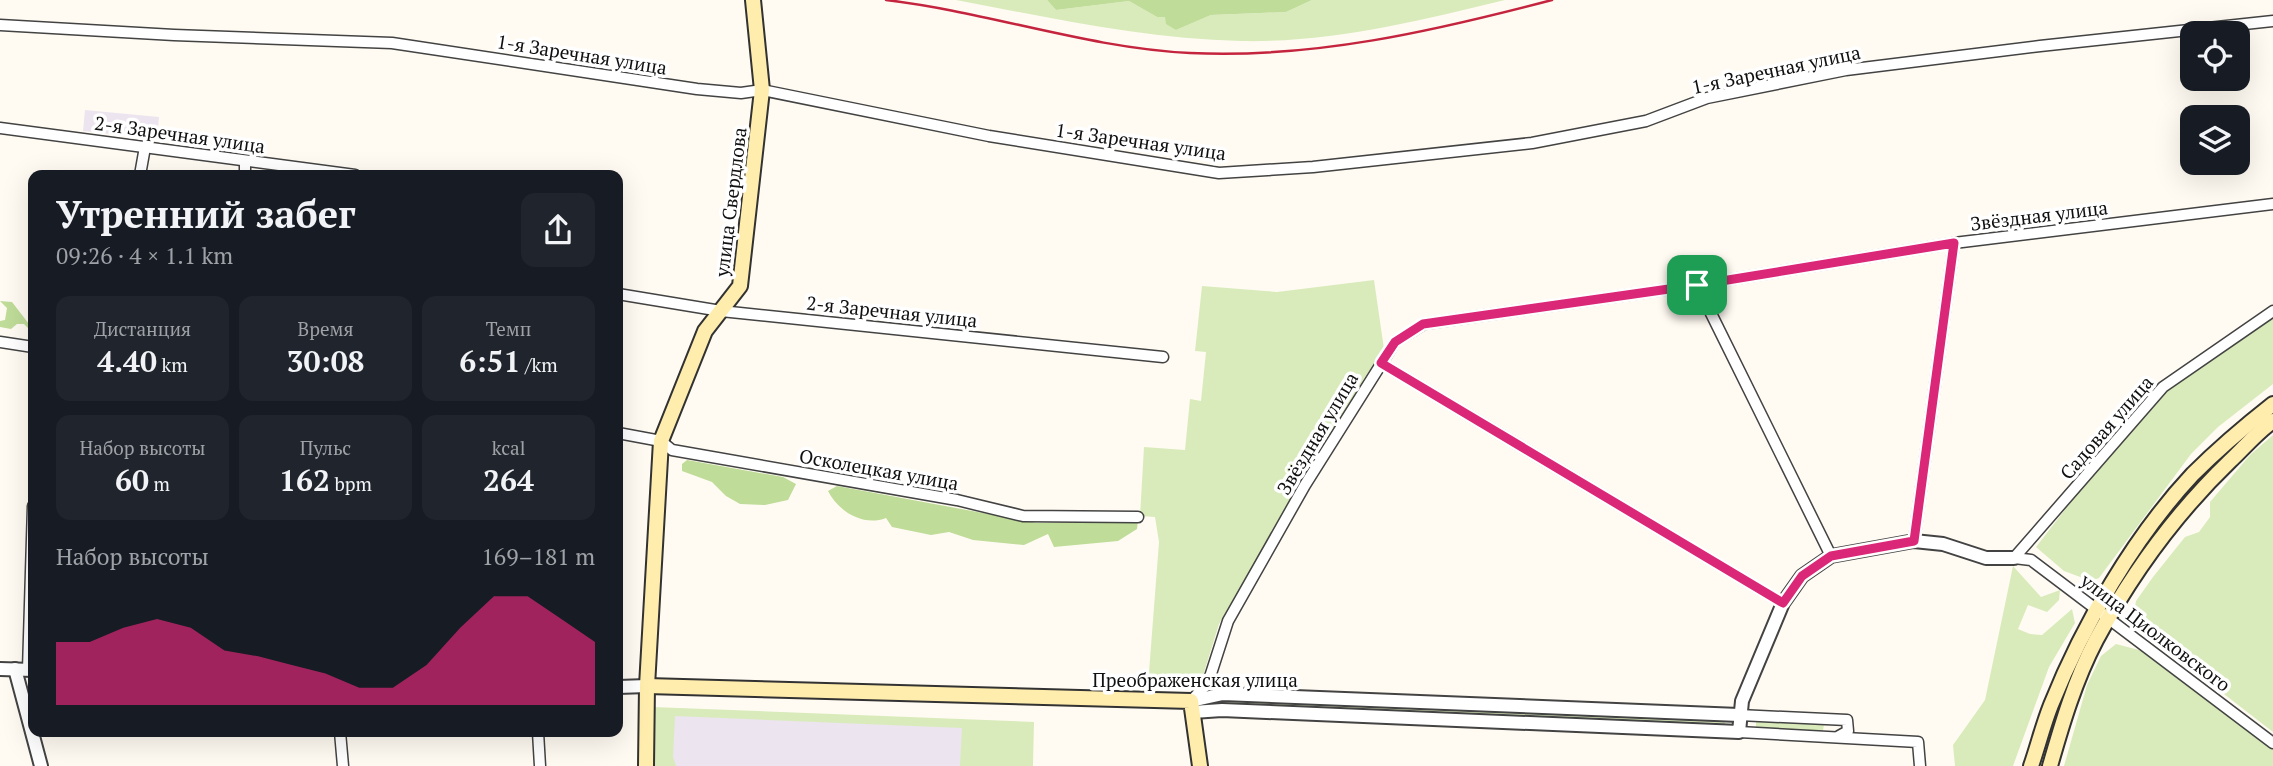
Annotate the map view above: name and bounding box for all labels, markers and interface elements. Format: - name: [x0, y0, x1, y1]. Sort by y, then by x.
- map controls: [2180, 21, 2250, 175]
- button: locate: [2180, 21, 2250, 91]
- street label: 1-я Заречная улица: [495, 28, 669, 80]
- street label: 1-я Заречная улица: [1689, 39, 1863, 99]
- button: layers: [2180, 105, 2250, 175]
- street label: 2-я Заречная улица: [93, 110, 267, 158]
- street label: 1-я Заречная улица: [1054, 117, 1228, 165]
- street label: улица Свердлова: [708, 125, 752, 279]
- text: Утренний забег: [56, 189, 356, 239]
- button: share: [521, 193, 595, 267]
- street label: Звёздная улица: [1969, 194, 2110, 236]
- text: 09:26 · 4 × 1.1 km: [56, 240, 233, 271]
- pin: [1667, 255, 1727, 315]
- icon: arrive: [1678, 266, 1716, 304]
- street label: 2-я Заречная улица: [805, 290, 979, 332]
- text: Дистанция: [94, 316, 191, 341]
- text: Время: [297, 316, 354, 341]
- text: Темп: [486, 316, 531, 341]
- text: 4.40: [97, 341, 157, 381]
- text: 30:08: [286, 341, 365, 381]
- text: 6:51: [459, 341, 520, 381]
- text: km: [157, 352, 188, 377]
- text: /km: [520, 352, 558, 377]
- street label: Звёздная улица: [1271, 367, 1364, 499]
- street label: Садовая улица: [2054, 369, 2158, 484]
- text: Набор высоты: [79, 435, 206, 460]
- text: Пульс: [300, 435, 351, 460]
- text: kcal: [492, 435, 525, 460]
- street label: Осколецкая улица: [797, 443, 961, 495]
- text: 60: [115, 460, 149, 500]
- text: 162: [279, 460, 330, 500]
- text: 264: [483, 460, 534, 500]
- text: m: [149, 471, 170, 496]
- text: bpm: [330, 471, 372, 496]
- text: Набор высоты: [56, 541, 209, 572]
- text: 169–181 m: [482, 541, 595, 572]
- street label: улица Циолковского: [2075, 567, 2236, 697]
- street label: Преображенская улица: [1092, 667, 1298, 692]

